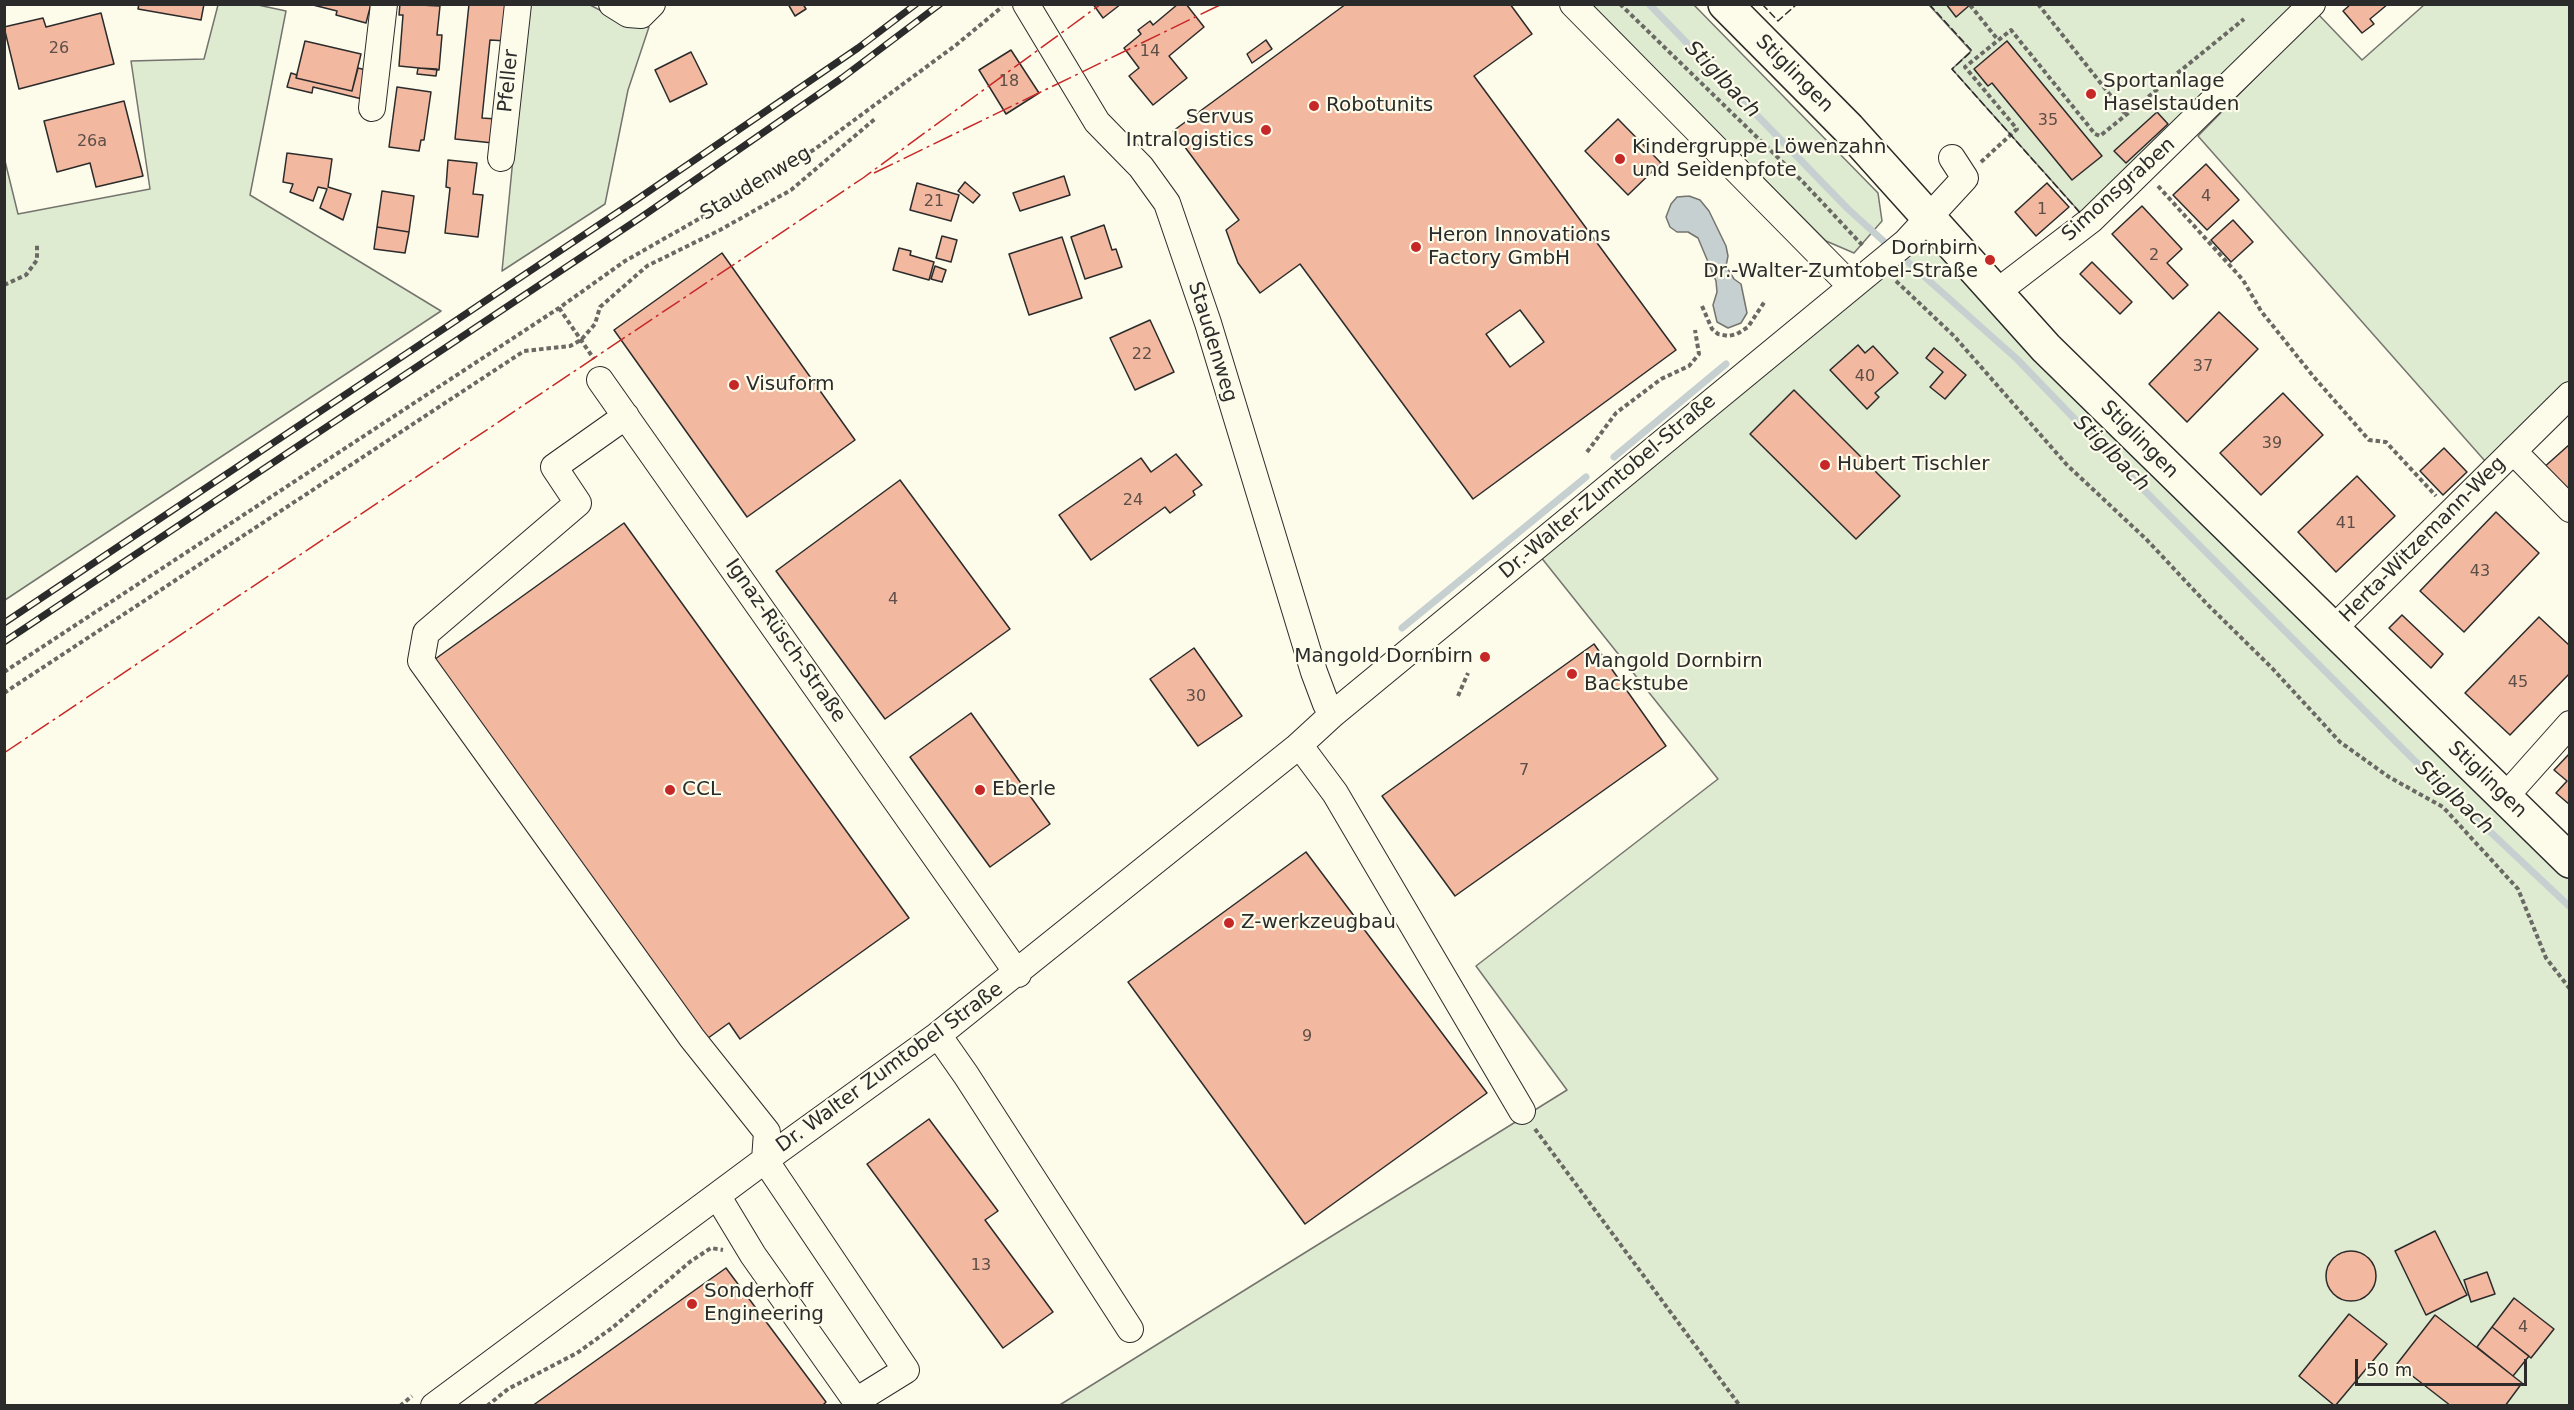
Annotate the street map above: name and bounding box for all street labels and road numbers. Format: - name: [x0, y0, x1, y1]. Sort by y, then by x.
- street label: Stiglingen: [1750, 30, 1838, 118]
- street label: Pfeller: [494, 48, 524, 114]
- street label: Simonsgraben: [2057, 133, 2181, 247]
- street label: Staudenweg: [696, 142, 816, 226]
- street label: Staudenweg: [1182, 279, 1242, 405]
- street label: Dr.-Walter-Zumtobel-Straße: [1495, 389, 1721, 585]
- street label: Stiglingen: [2095, 396, 2183, 484]
- street label: Herta-Witzemann-Weg: [2335, 452, 2511, 628]
- street label: Ignaz-Rüsch-Straße: [719, 555, 851, 727]
- street label: Stiglingen: [2443, 737, 2531, 823]
- street label: Dr. Walter Zumtobel Straße: [772, 978, 1008, 1158]

